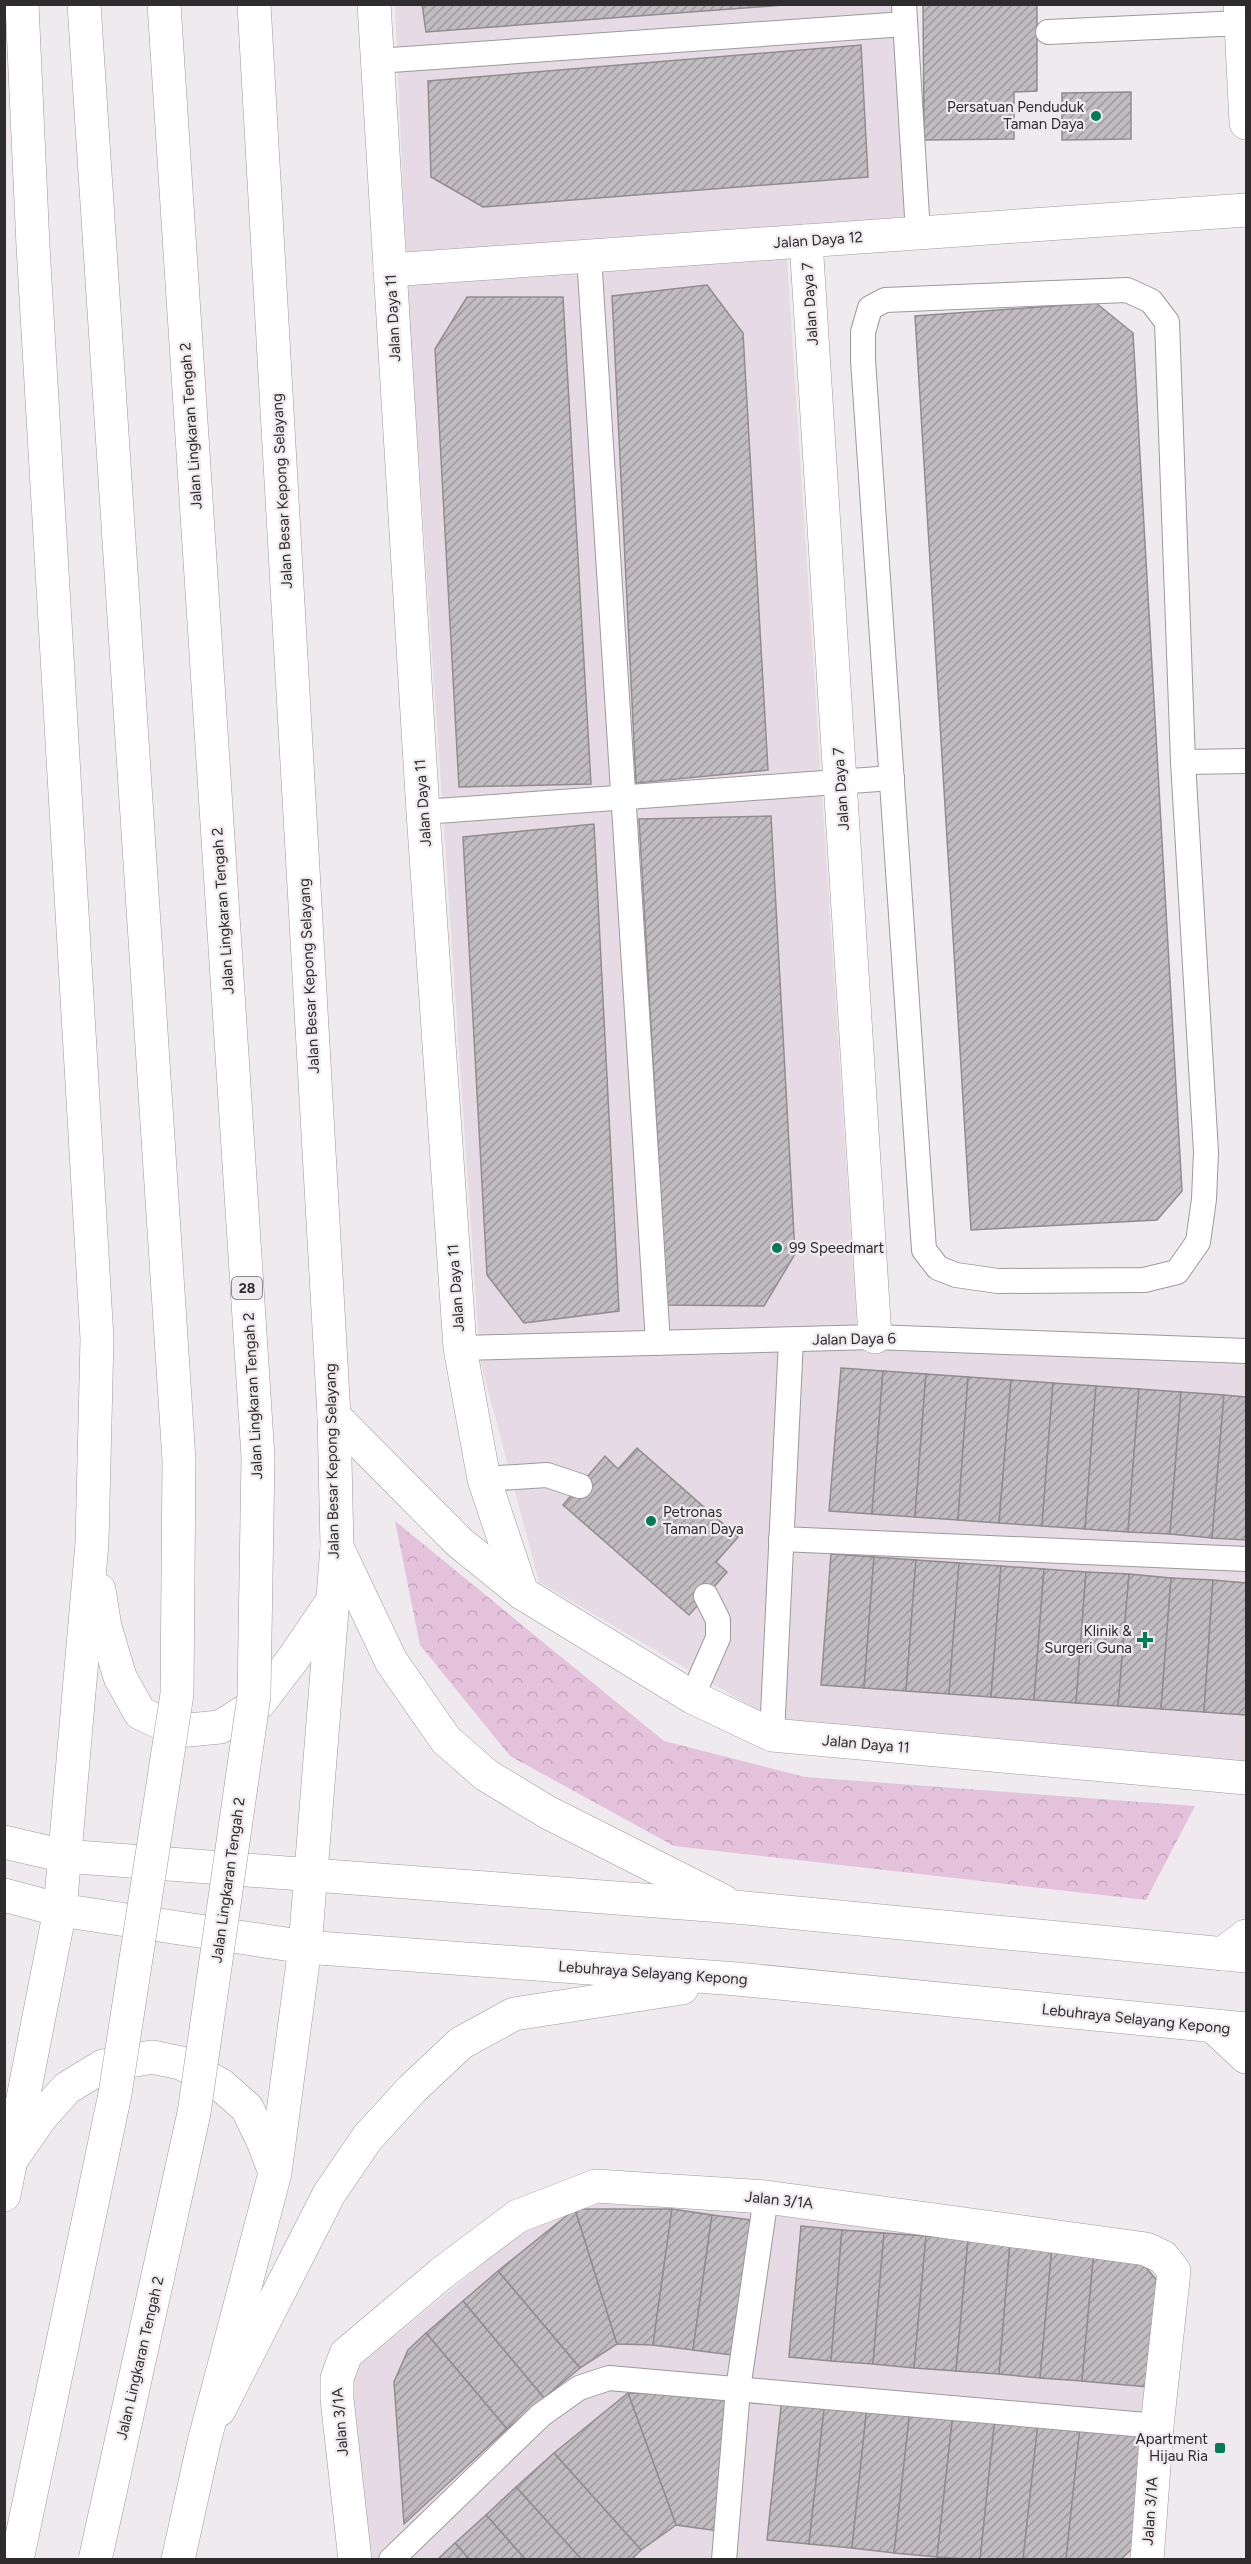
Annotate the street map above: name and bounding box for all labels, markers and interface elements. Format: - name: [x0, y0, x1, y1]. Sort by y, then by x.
- place label: Persatuan Penduduk Taman Daya: [947, 98, 1085, 133]
- marker: Persatuan Penduduk Taman Daya: [1089, 109, 1103, 123]
- street label: Jalan Daya 12: [773, 228, 863, 252]
- street label: Jalan Daya 7: [798, 262, 822, 346]
- street label: Jalan Daya 11: [382, 274, 404, 362]
- street label: Jalan Lingkaran Tengah 2: [176, 342, 206, 510]
- street label: Jalan Besar Kepong Selayang: [268, 393, 296, 589]
- street label: Jalan Daya 7: [829, 747, 853, 831]
- street label: Jalan Daya 11: [411, 759, 435, 847]
- street label: Jalan Lingkaran Tengah 2: [208, 827, 238, 995]
- street label: Jalan Besar Kepong Selayang: [295, 878, 323, 1074]
- place label: 99 Speedmart: [789, 1239, 884, 1257]
- marker: 99 Speedmart: [770, 1241, 784, 1255]
- street label: Jalan Daya 11: [444, 1244, 468, 1332]
- road number: 28: [232, 1277, 262, 1299]
- street label: Jalan Lingkaran Tengah 2: [240, 1312, 266, 1480]
- street label: Jalan Daya 6: [812, 1329, 897, 1349]
- street label: Jalan Besar Kepong Selayang: [321, 1363, 343, 1559]
- place label: Petronas Taman Daya: [663, 1503, 744, 1538]
- marker: Petronas Taman Daya: [644, 1514, 658, 1528]
- place label: Klinik & Surgeri Guna: [1044, 1622, 1132, 1657]
- marker: Klinik & Surgeri Guna: [1136, 1631, 1154, 1649]
- street label: Jalan Daya 11: [822, 1731, 910, 1757]
- street label: Jalan Lingkaran Tengah 2: [207, 1796, 249, 1964]
- street label: Lebuhraya Selayang Kepong: [558, 1957, 748, 1989]
- street label: Lebuhraya Selayang Kepong: [1041, 2000, 1231, 2038]
- street label: Jalan 3/1A: [744, 2187, 814, 2213]
- street label: Jalan Lingkaran Tengah 2: [112, 2274, 168, 2442]
- street label: Jalan 3/1A: [328, 2387, 352, 2457]
- place label: Apartment Hijau Ria: [1136, 2430, 1208, 2465]
- marker: Apartment Hijau Ria: [1213, 2441, 1227, 2455]
- street label: Jalan 3/1A: [1139, 2476, 1161, 2546]

